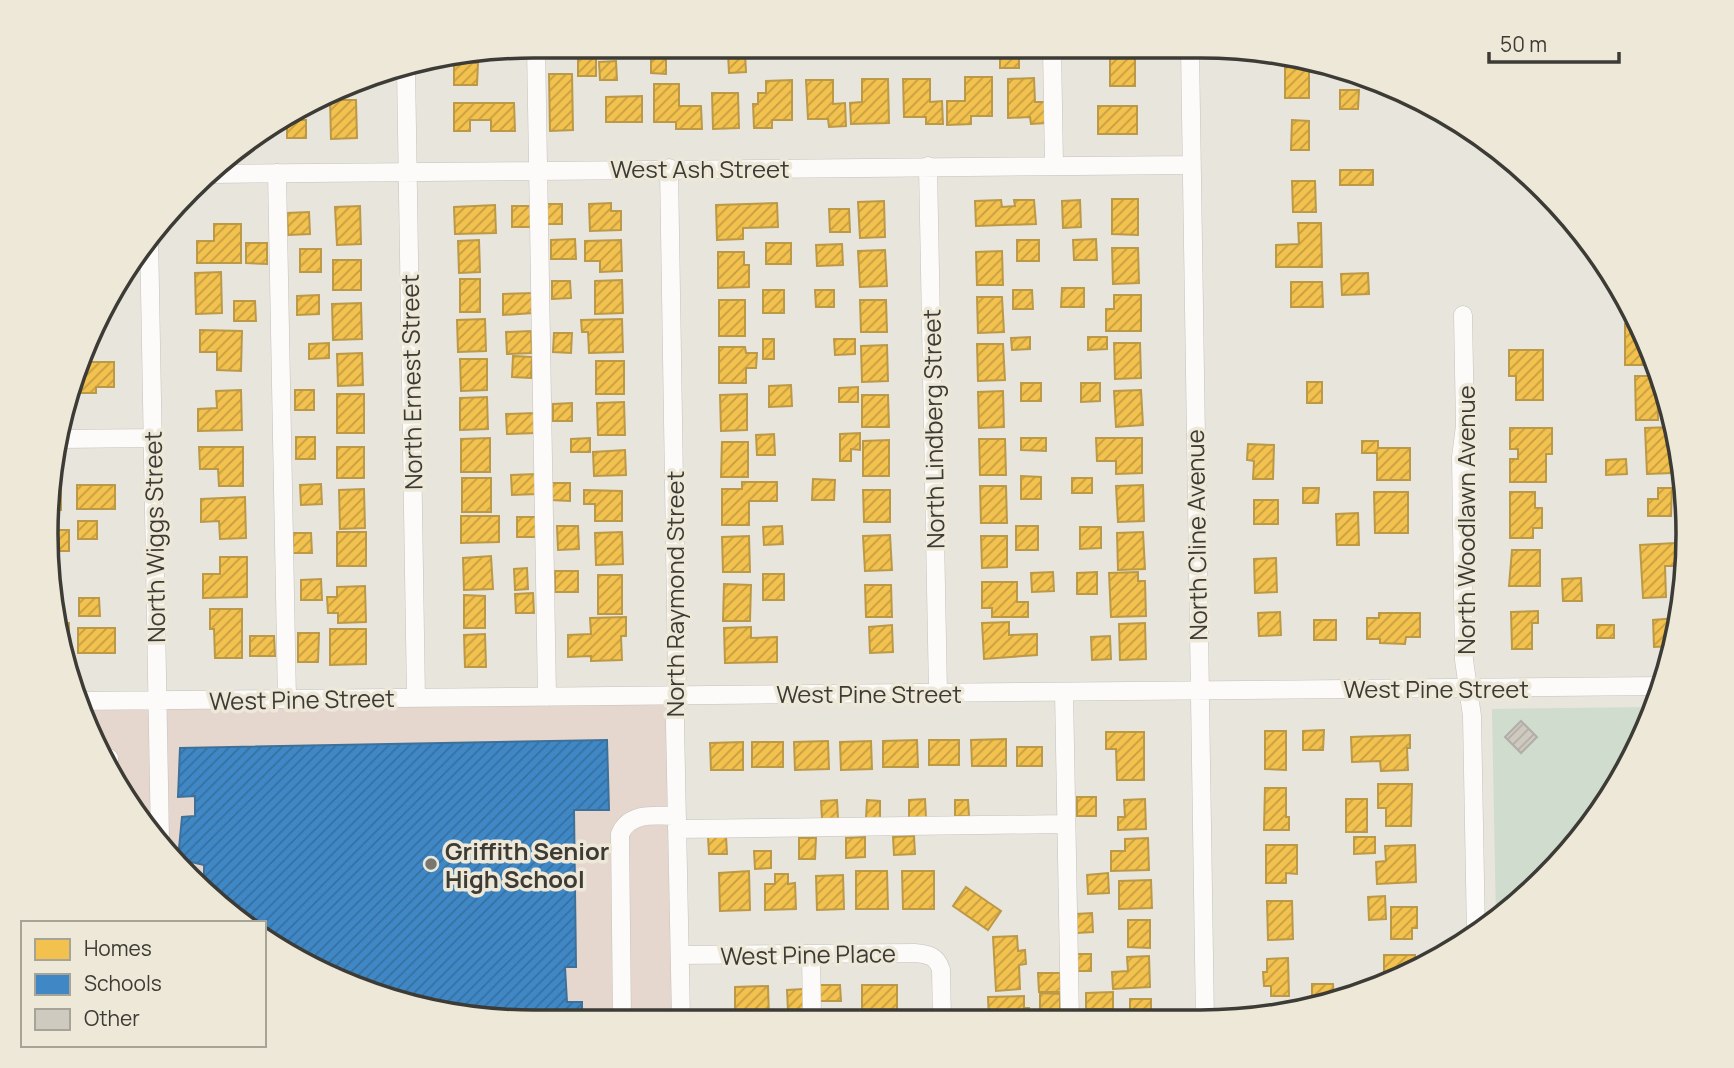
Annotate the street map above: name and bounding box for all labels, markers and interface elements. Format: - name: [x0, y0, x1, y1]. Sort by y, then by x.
- scale bar: [1489, 21, 1618, 65]
- text: 50 m: [1500, 30, 1547, 58]
- street label: West Ash Street: [610, 152, 790, 185]
- street label: North Ernest Street: [393, 274, 429, 490]
- street label: North Lindberg Street: [914, 309, 952, 549]
- street label: North Woodlawn Avenue: [1449, 385, 1482, 655]
- street label: North Cline Avenue: [1178, 429, 1214, 641]
- street label: North Wiggs Street: [136, 431, 172, 643]
- street label: North Raymond Street: [658, 471, 691, 717]
- street label: West Pine Street: [1343, 672, 1529, 705]
- street label: West Pine Street: [776, 677, 962, 710]
- street label: West Pine Street: [209, 681, 395, 717]
- place label: Griffith Senior High School: [445, 834, 609, 895]
- marker: Griffith Senior High School: [423, 856, 439, 872]
- legend: [21, 921, 266, 1047]
- text: Homes: [84, 934, 152, 962]
- street label: West Pine Place: [720, 936, 896, 972]
- text: Schools: [84, 969, 162, 997]
- text: Other: [84, 1004, 140, 1032]

